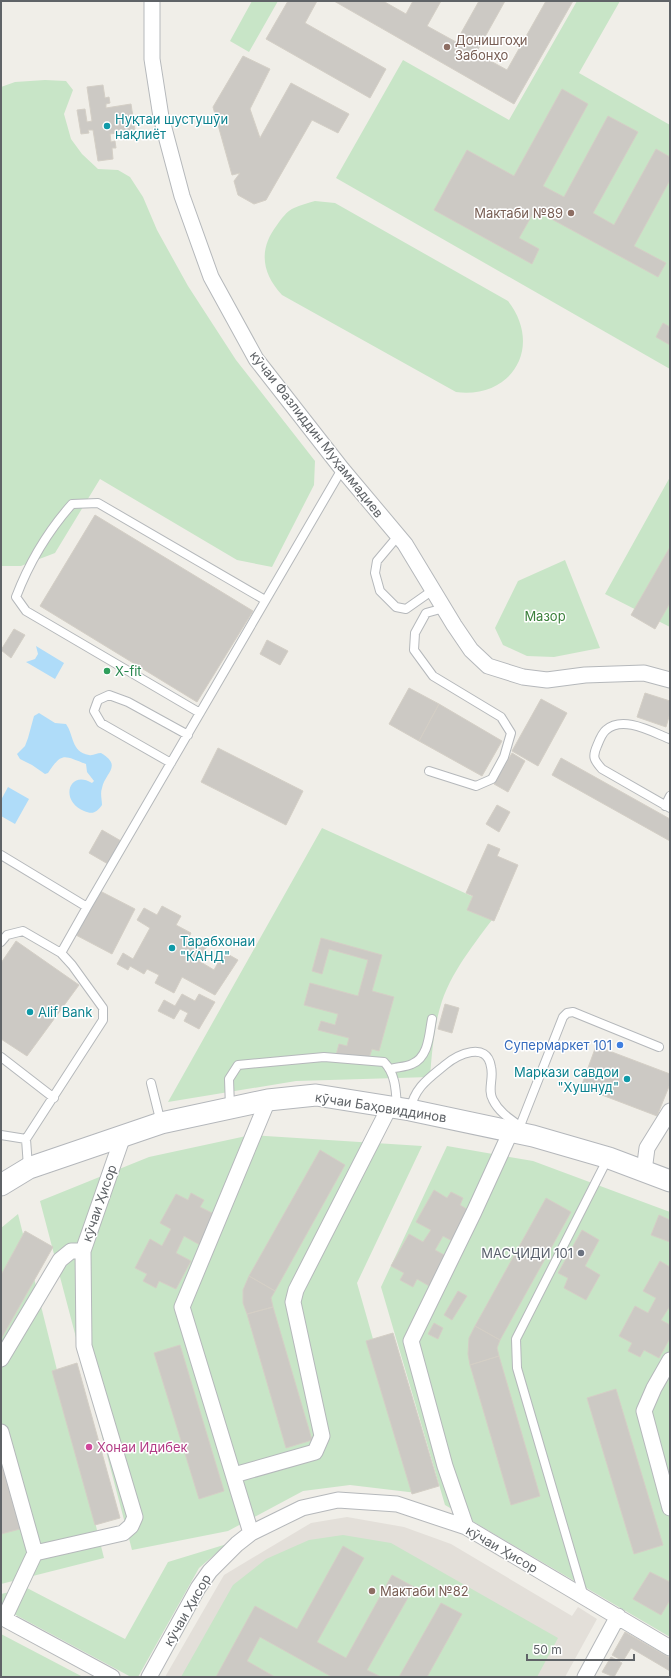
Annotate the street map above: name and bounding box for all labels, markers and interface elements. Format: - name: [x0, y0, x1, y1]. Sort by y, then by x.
- place label: Донишгоҳи Забонҳо: [455, 32, 528, 63]
- marker: Донишгоҳи Забонҳо: [442, 42, 452, 52]
- place label: Нуқтаи шустушӯи нақлиёт: [115, 111, 228, 142]
- marker: Нуқтаи шустушӯи нақлиёт: [102, 121, 112, 131]
- place label: Мактаби №89: [474, 205, 563, 221]
- marker: Мактаби №89: [566, 208, 576, 218]
- street label: кӯчаи Фазлиддин Муҳаммадиев: [247, 347, 387, 521]
- park label: Мазор: [524, 608, 566, 624]
- place label: X-fit: [115, 663, 142, 679]
- marker: X-fit: [102, 666, 112, 676]
- place label: Тарабхонаи "КАНД": [180, 933, 255, 964]
- marker: Тарабхонаи "КАНД": [167, 943, 177, 953]
- place label: Alif Bank: [38, 1004, 92, 1020]
- marker: Alif Bank: [25, 1007, 35, 1017]
- place label: Супермаркет 101: [504, 1037, 612, 1053]
- marker: Супермаркет 101: [615, 1040, 625, 1050]
- place label: Маркази савдои "Хушнуд": [514, 1064, 619, 1095]
- marker: Маркази савдои "Хушнуд": [622, 1074, 632, 1084]
- street label: кӯчаи Баҳовиддинов: [314, 1089, 448, 1125]
- street label: кӯчаи Ҳисор: [78, 1162, 120, 1244]
- place label: МАСҶИДИ 101: [481, 1245, 573, 1261]
- marker: МАСҶИДИ 101: [576, 1248, 586, 1258]
- place label: Хонаи Идибек: [97, 1439, 188, 1455]
- marker: Хонаи Идибек: [84, 1442, 94, 1452]
- street label: кӯчаи Ҳисор: [463, 1522, 541, 1576]
- street label: кӯчаи Ҳисор: [160, 1571, 214, 1649]
- place label: Мактаби №82: [380, 1583, 469, 1599]
- marker: Мактаби №82: [367, 1586, 377, 1596]
- scale bar: [527, 1636, 634, 1662]
- text: 50 m: [533, 1642, 562, 1657]

